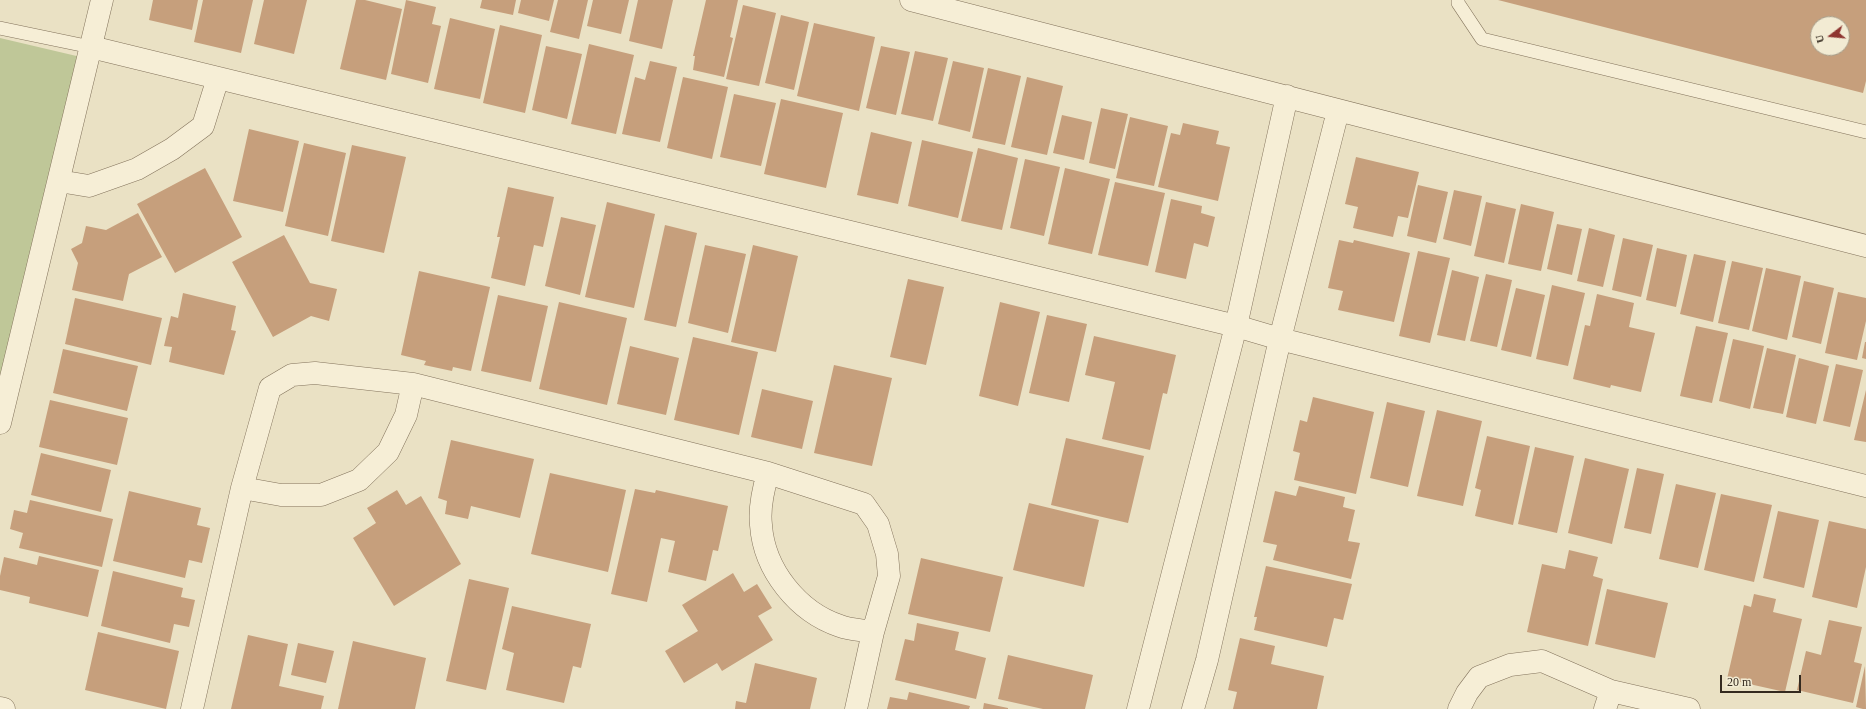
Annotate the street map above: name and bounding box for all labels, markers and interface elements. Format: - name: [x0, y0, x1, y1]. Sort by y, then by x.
- north arrow: [1810, 16, 1850, 56]
- text: U: [1813, 34, 1826, 45]
- scale bar: [1722, 667, 1803, 693]
- text: 20 m: [1727, 675, 1751, 689]

